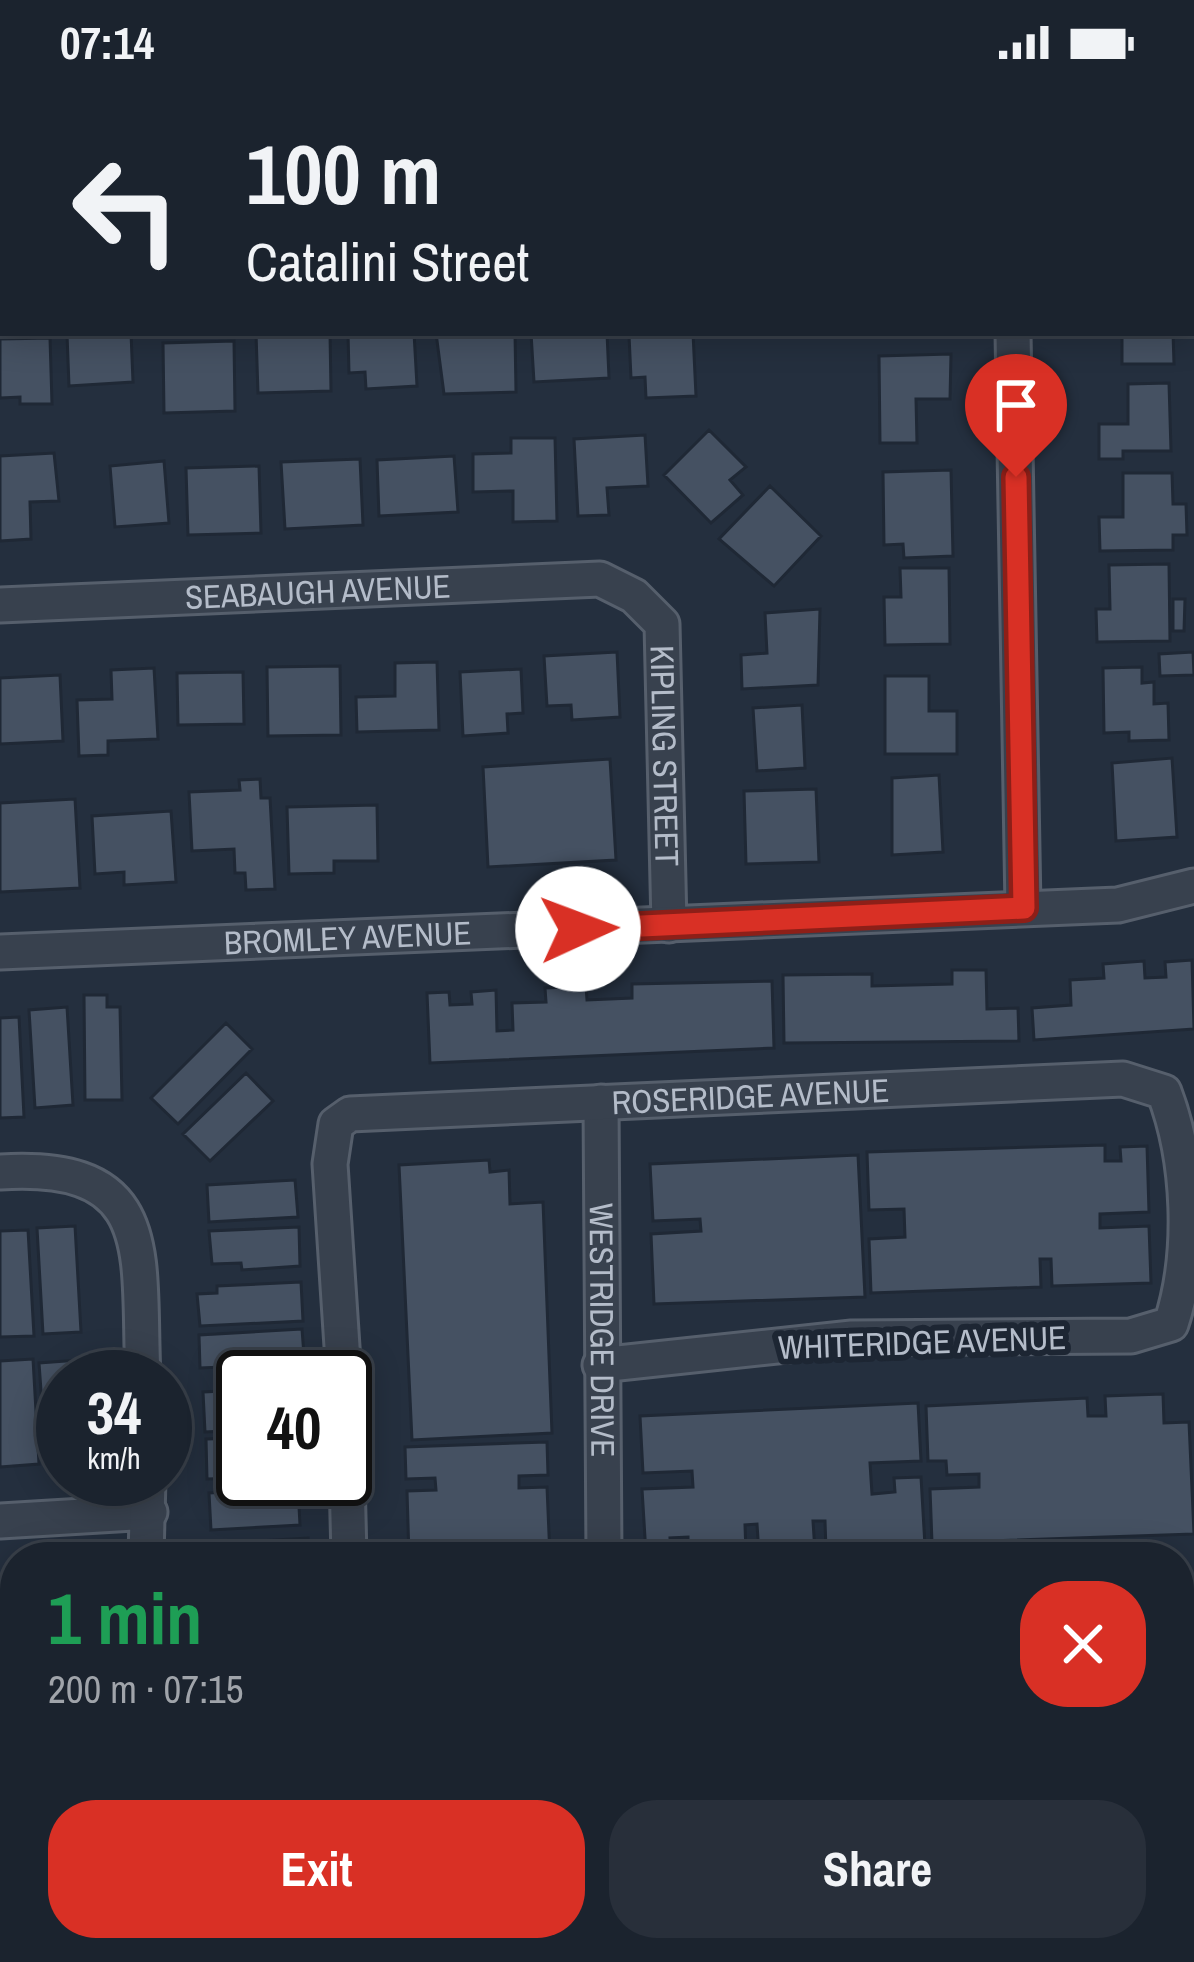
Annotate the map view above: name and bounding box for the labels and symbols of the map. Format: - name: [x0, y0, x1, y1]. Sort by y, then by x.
- pin: [965, 354, 1067, 477]
- street label: SEABAUGH AVENUE: [184, 563, 451, 619]
- street label: KIPLING STREET: [640, 645, 690, 867]
- position arrow: [515, 866, 641, 992]
- street label: BROMLEY AVENUE: [223, 910, 472, 965]
- street label: ROSERIDGE AVENUE: [611, 1068, 890, 1124]
- street label: WESTRIDGE DRIVE: [580, 1203, 625, 1457]
- street label: WHITERIDGE AVENUE: [777, 1315, 1067, 1369]
- speed limit sign: 40: [216, 1350, 372, 1506]

